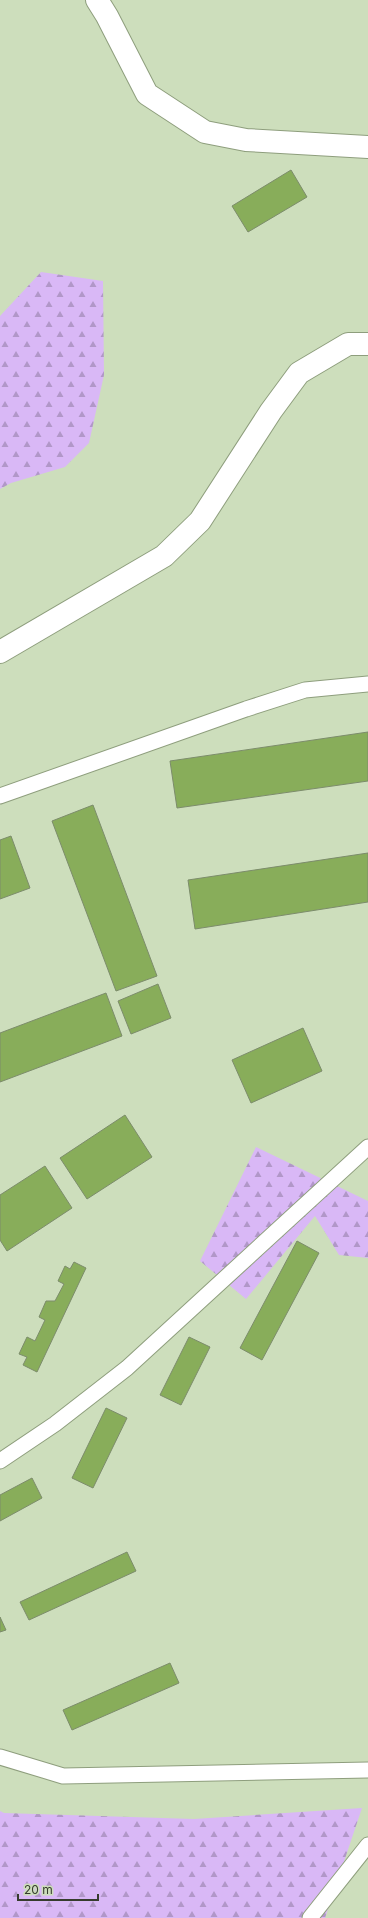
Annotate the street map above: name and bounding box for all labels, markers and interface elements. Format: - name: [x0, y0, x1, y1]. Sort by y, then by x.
- scale bar: [18, 1876, 98, 1902]
- text: 20 m: [24, 1882, 53, 1897]

